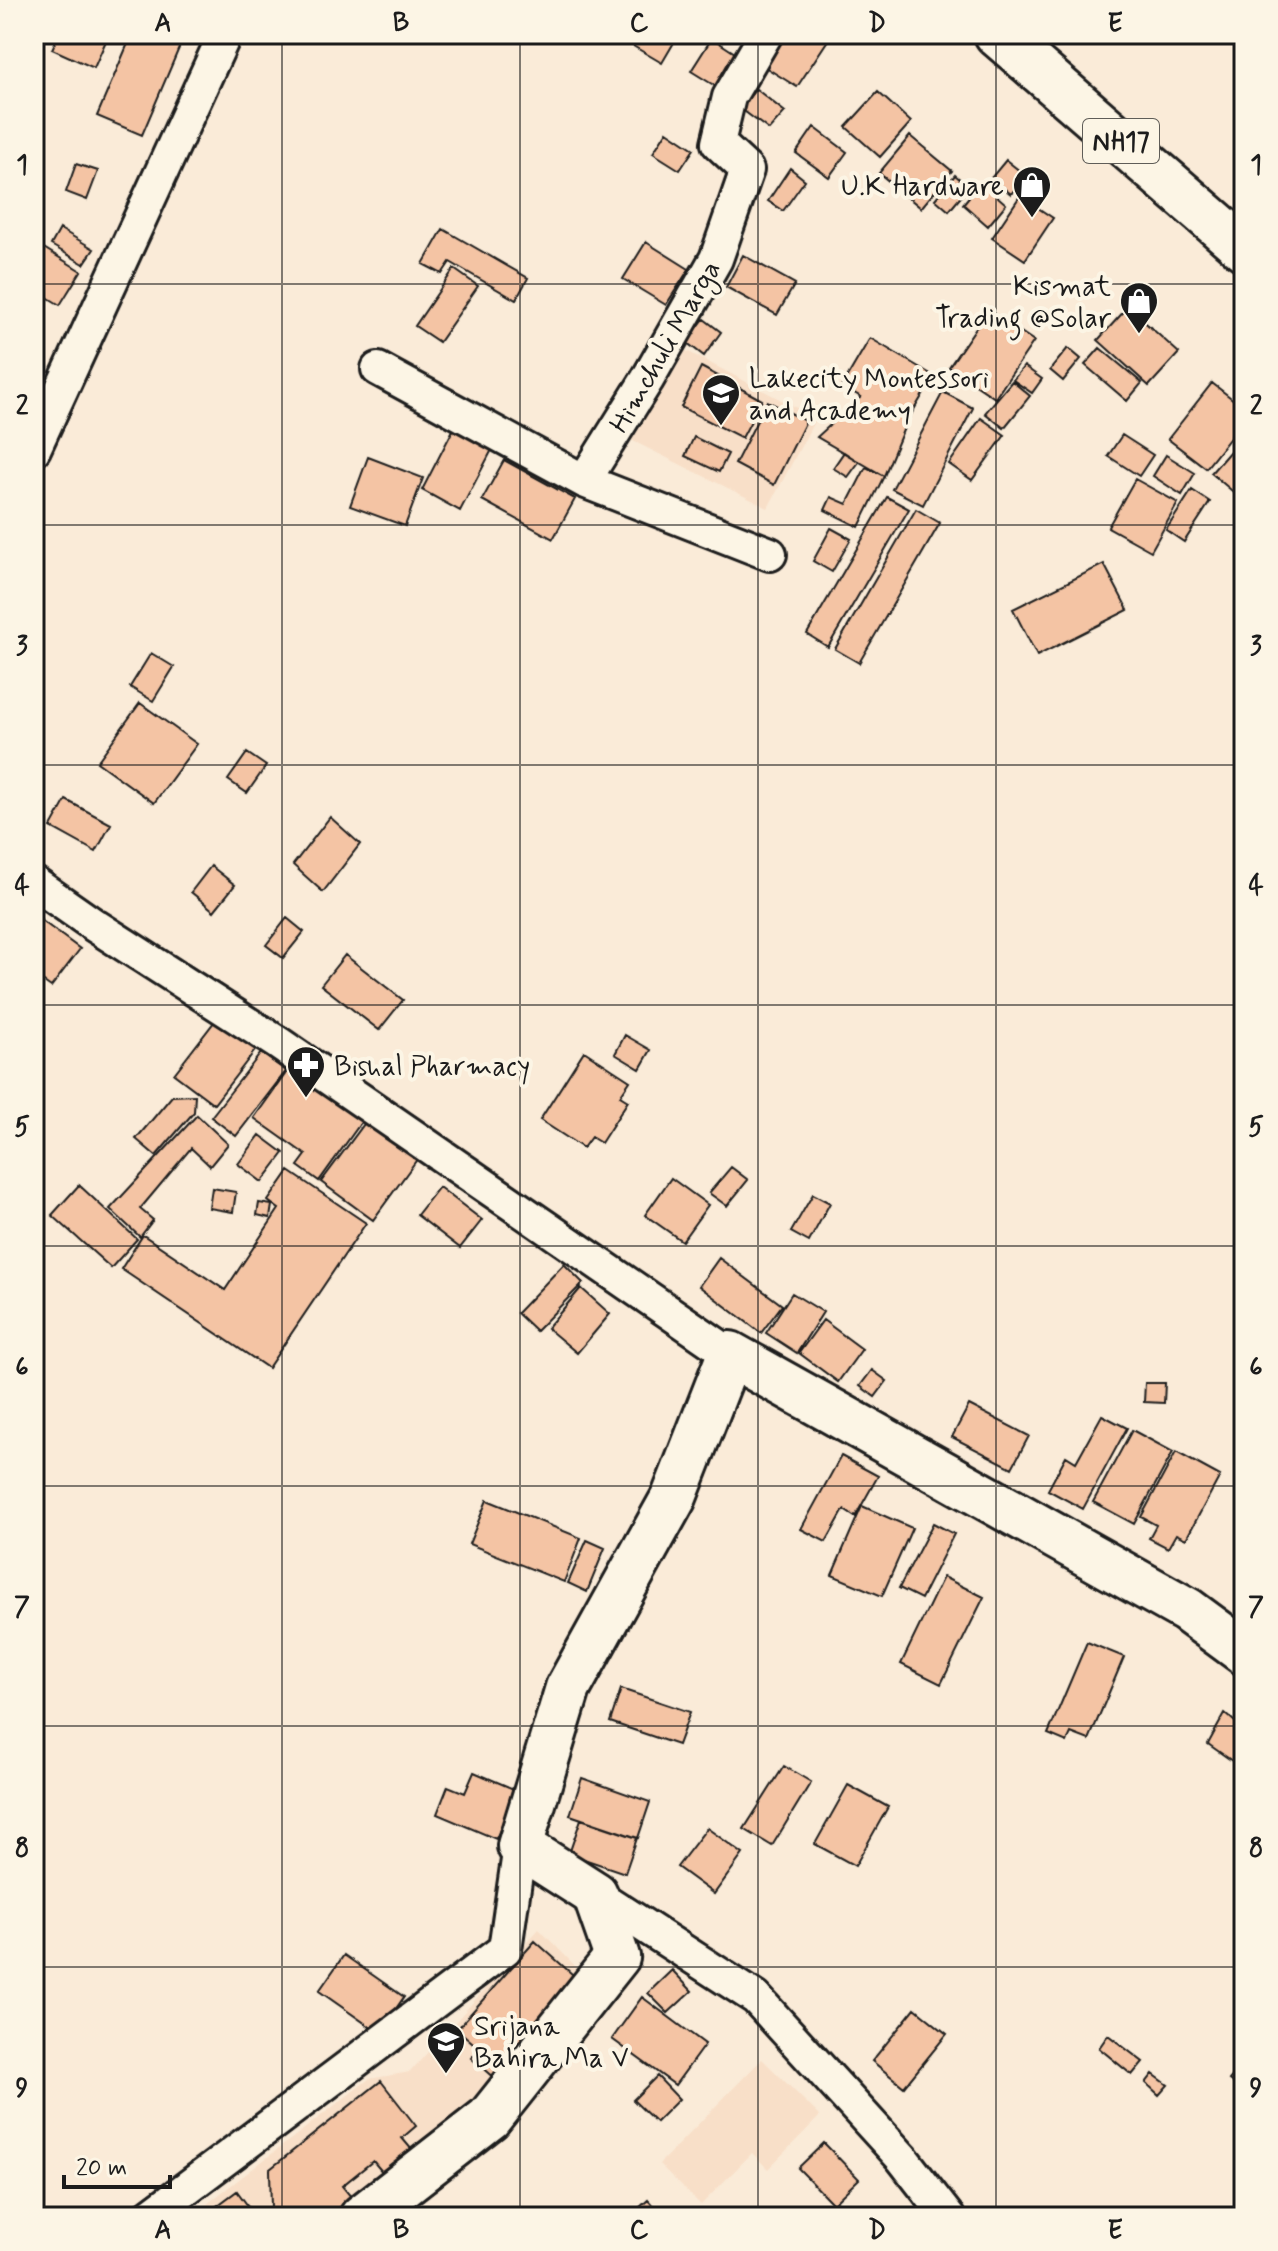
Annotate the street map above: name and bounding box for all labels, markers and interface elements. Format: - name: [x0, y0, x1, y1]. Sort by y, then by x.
- text: A: [154, 7, 172, 41]
- text: B: [393, 7, 409, 41]
- text: C: [630, 7, 649, 41]
- text: D: [868, 7, 886, 41]
- text: E: [1107, 7, 1123, 41]
- road number: NH17: [1083, 119, 1159, 163]
- text: 1: [16, 149, 28, 183]
- text: 1: [1250, 149, 1262, 183]
- shop icon: U.K Hardware: [1011, 164, 1053, 219]
- place label: U.K Hardware: [841, 169, 1004, 206]
- street label: Himchuli Marga: [602, 254, 732, 441]
- place label: Kismat Trading @Solar: [935, 269, 1112, 341]
- shop icon: Kismat Trading @Solar: [1118, 280, 1160, 335]
- place label: Lakecity Montessori and Academy: [749, 361, 989, 430]
- school or university icon: Lakecity Montessori and Academy: [700, 372, 742, 427]
- text: 2: [16, 390, 29, 424]
- text: 2: [1250, 390, 1263, 424]
- text: 3: [16, 630, 28, 664]
- text: 3: [1250, 630, 1262, 664]
- text: 4: [14, 870, 30, 904]
- text: 4: [1248, 870, 1264, 904]
- pharmacy icon: Bishal Pharmacy: [285, 1044, 327, 1099]
- place label: Bishal Pharmacy: [334, 1049, 530, 1086]
- text: 5: [14, 1111, 30, 1145]
- text: 5: [1248, 1111, 1264, 1145]
- text: 6: [15, 1351, 29, 1385]
- text: 6: [1249, 1351, 1263, 1385]
- text: 7: [14, 1591, 30, 1625]
- text: 7: [1248, 1591, 1264, 1625]
- text: 8: [15, 1832, 29, 1866]
- text: 8: [1249, 1832, 1263, 1866]
- place label: Srijana Bahira Ma V: [474, 2009, 629, 2078]
- school or university icon: Srijana Bahira Ma V: [425, 2020, 467, 2075]
- text: 9: [16, 2072, 29, 2106]
- text: 9: [1250, 2072, 1263, 2106]
- scale bar: [64, 2139, 170, 2189]
- text: 20 m: [76, 2153, 127, 2184]
- text: A: [154, 2214, 172, 2248]
- text: B: [393, 2214, 409, 2248]
- text: C: [630, 2214, 649, 2248]
- text: D: [868, 2214, 886, 2248]
- text: E: [1107, 2214, 1123, 2248]

